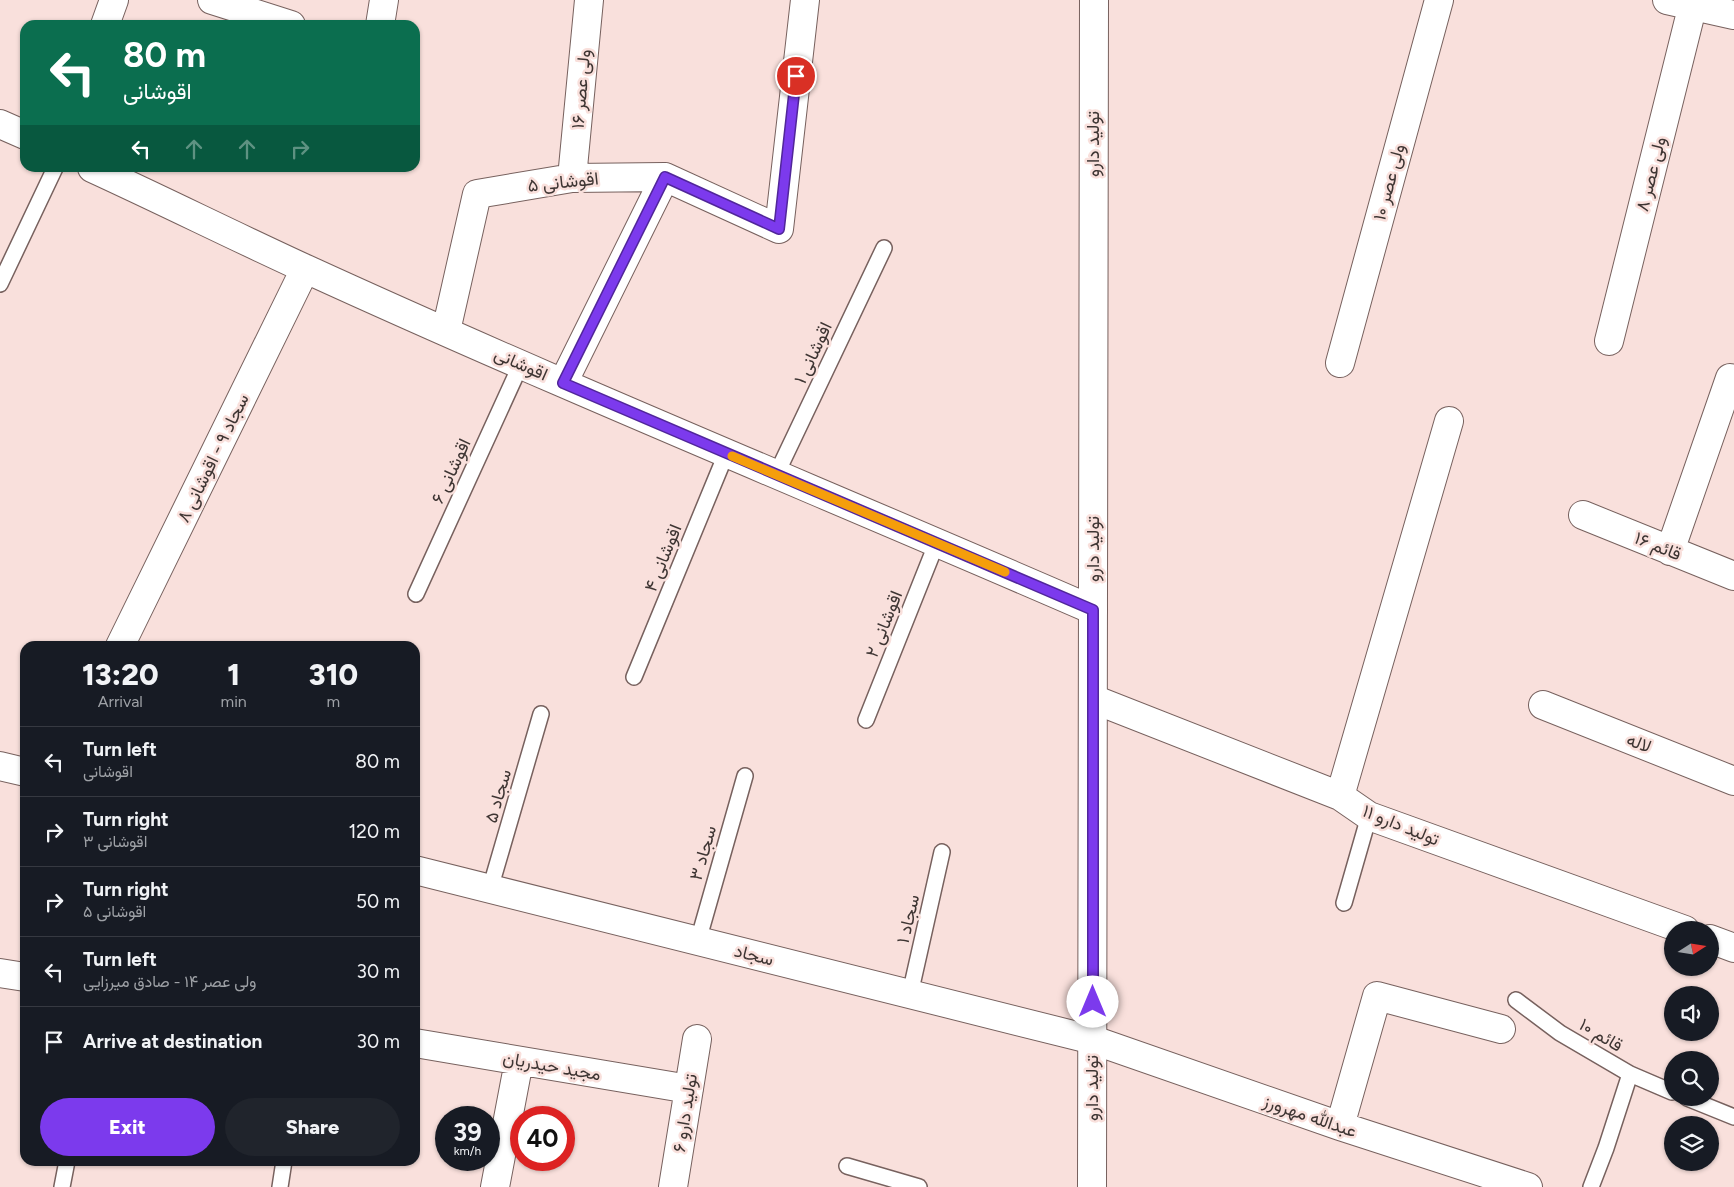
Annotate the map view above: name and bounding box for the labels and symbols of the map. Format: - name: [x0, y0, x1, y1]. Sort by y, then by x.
- street label: ولی عصر ۱۶: [567, 48, 595, 130]
- pin: [775, 55, 817, 97]
- street label: تولید دارو: [1082, 111, 1104, 177]
- street label: ولی عصر ۸: [1631, 134, 1671, 214]
- street label: ولی عصر ۱۰: [1368, 141, 1410, 223]
- street label: اقوشانی ۵: [526, 167, 600, 197]
- street label: اقوشانی ۱: [789, 319, 837, 387]
- street label: اقوشانی: [491, 343, 551, 385]
- street label: سجاد ۹ - اقوشانی ۸: [172, 390, 254, 526]
- street label: اقوشانی ۶: [426, 435, 476, 507]
- street label: تولید دارو: [1082, 516, 1104, 582]
- street label: اقوشانی ۴: [640, 521, 686, 595]
- street label: قائم ۱۶: [1631, 527, 1685, 566]
- street label: اقوشانی ۲: [861, 587, 907, 661]
- street label: لاله: [1623, 728, 1655, 758]
- street label: سجاد ۵: [480, 767, 516, 825]
- street label: تولید دارو ۱۱: [1359, 800, 1443, 850]
- street label: سجاد ۳: [685, 823, 721, 883]
- street label: سجاد ۱: [892, 892, 924, 946]
- north arrow: [1664, 921, 1719, 976]
- street label: سجاد: [732, 940, 776, 970]
- position arrow: [1066, 975, 1118, 1027]
- street label: قائم ۱۰: [1575, 1013, 1627, 1057]
- street label: مجید حیدریان: [501, 1047, 603, 1085]
- street label: تولید دارو: [1081, 1055, 1103, 1121]
- street label: تولید دارو ۶: [668, 1072, 702, 1154]
- street label: عبدالله مهرورز: [1259, 1089, 1360, 1142]
- speed limit sign: 40: [510, 1106, 575, 1171]

